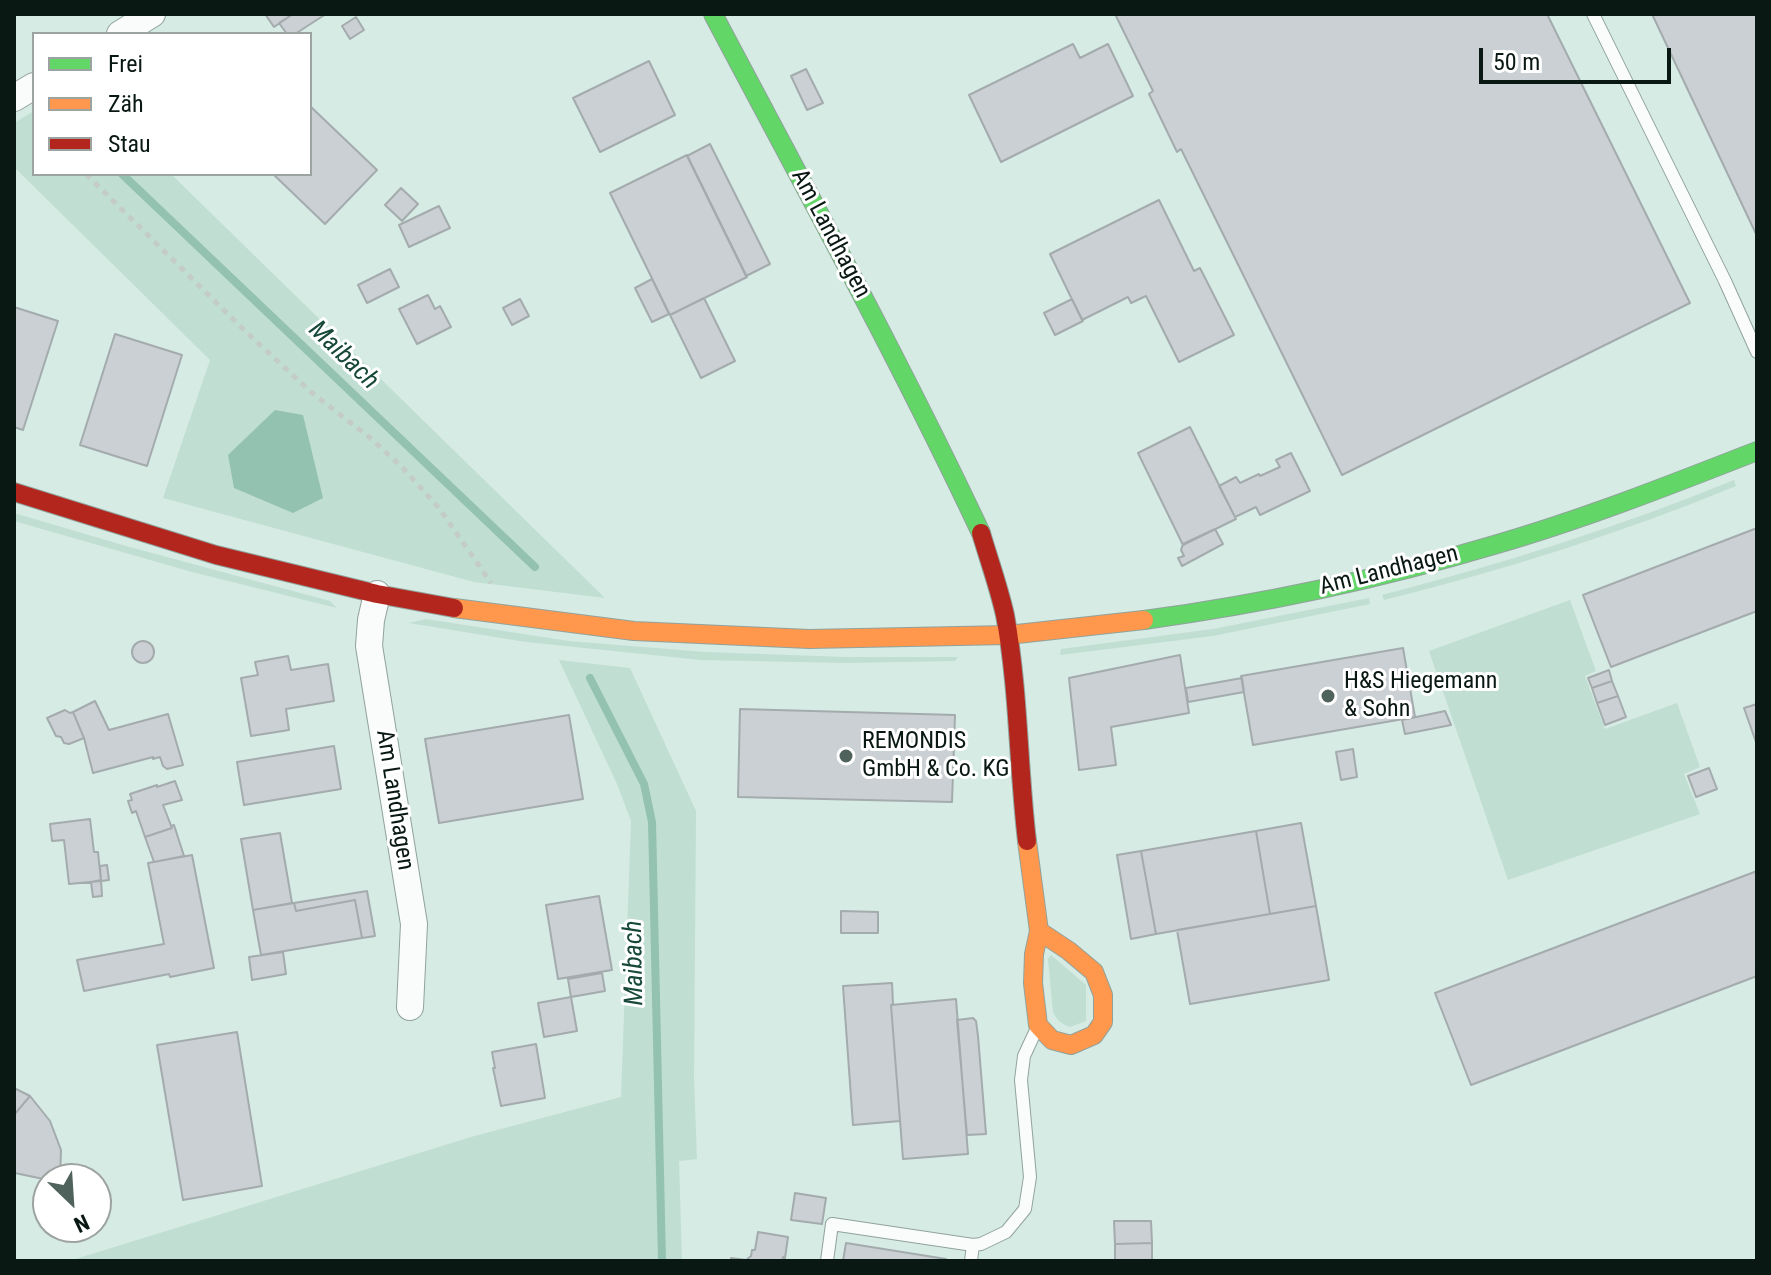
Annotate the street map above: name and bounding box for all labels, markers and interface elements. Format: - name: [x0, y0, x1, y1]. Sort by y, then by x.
- legend: [32, 32, 312, 176]
- scale bar: [1483, 32, 1675, 82]
- text: 50 m: [1493, 48, 1540, 76]
- text: Frei: [108, 50, 143, 78]
- text: Zäh: [108, 90, 144, 118]
- text: Stau: [108, 130, 151, 158]
- street label: Am Landhagen: [784, 165, 876, 303]
- water label: Maibach: [301, 315, 385, 397]
- street label: Am Landhagen: [1317, 540, 1461, 602]
- place label: H&S Hiegemann & Sohn: [1344, 668, 1497, 724]
- marker: H&S Hiegemann & Sohn: [1319, 687, 1337, 705]
- street label: Am Landhagen: [369, 728, 419, 872]
- place label: REMONDIS GmbH & Co. KG: [862, 728, 1009, 784]
- marker: REMONDIS GmbH & Co. KG: [837, 747, 855, 765]
- water label: Maibach: [619, 920, 651, 1006]
- north arrow: [32, 1163, 112, 1243]
- text: N: [70, 1209, 93, 1238]

